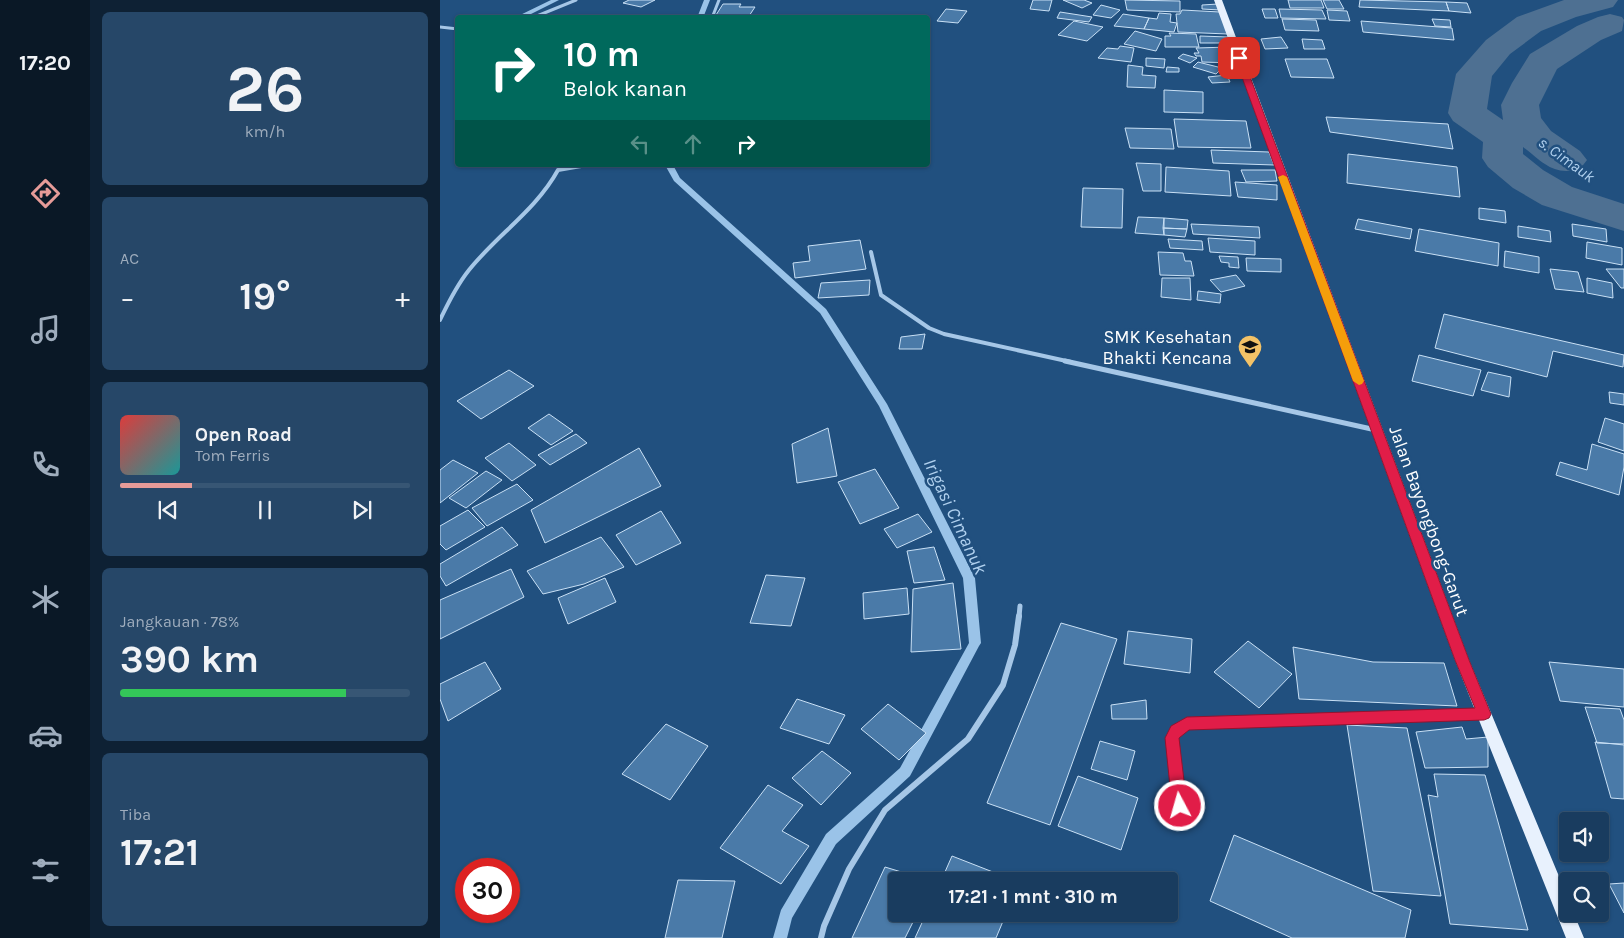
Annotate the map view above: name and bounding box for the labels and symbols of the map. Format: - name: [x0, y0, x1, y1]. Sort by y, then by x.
- pin: [1218, 37, 1260, 79]
- water label: s. Cimauk: [1535, 133, 1599, 187]
- place label: SMK Kesehatan Bhakti Kencana: [1102, 326, 1232, 369]
- school or university icon: SMK Kesehatan Bhakti Kencana: [1237, 334, 1263, 368]
- street label: Jalan Bayongbong-Garut: [1384, 423, 1474, 619]
- water label: Irigasi Cimanuk: [919, 455, 992, 578]
- position arrow: [1153, 779, 1205, 831]
- speed limit sign: 30: [455, 858, 520, 923]

